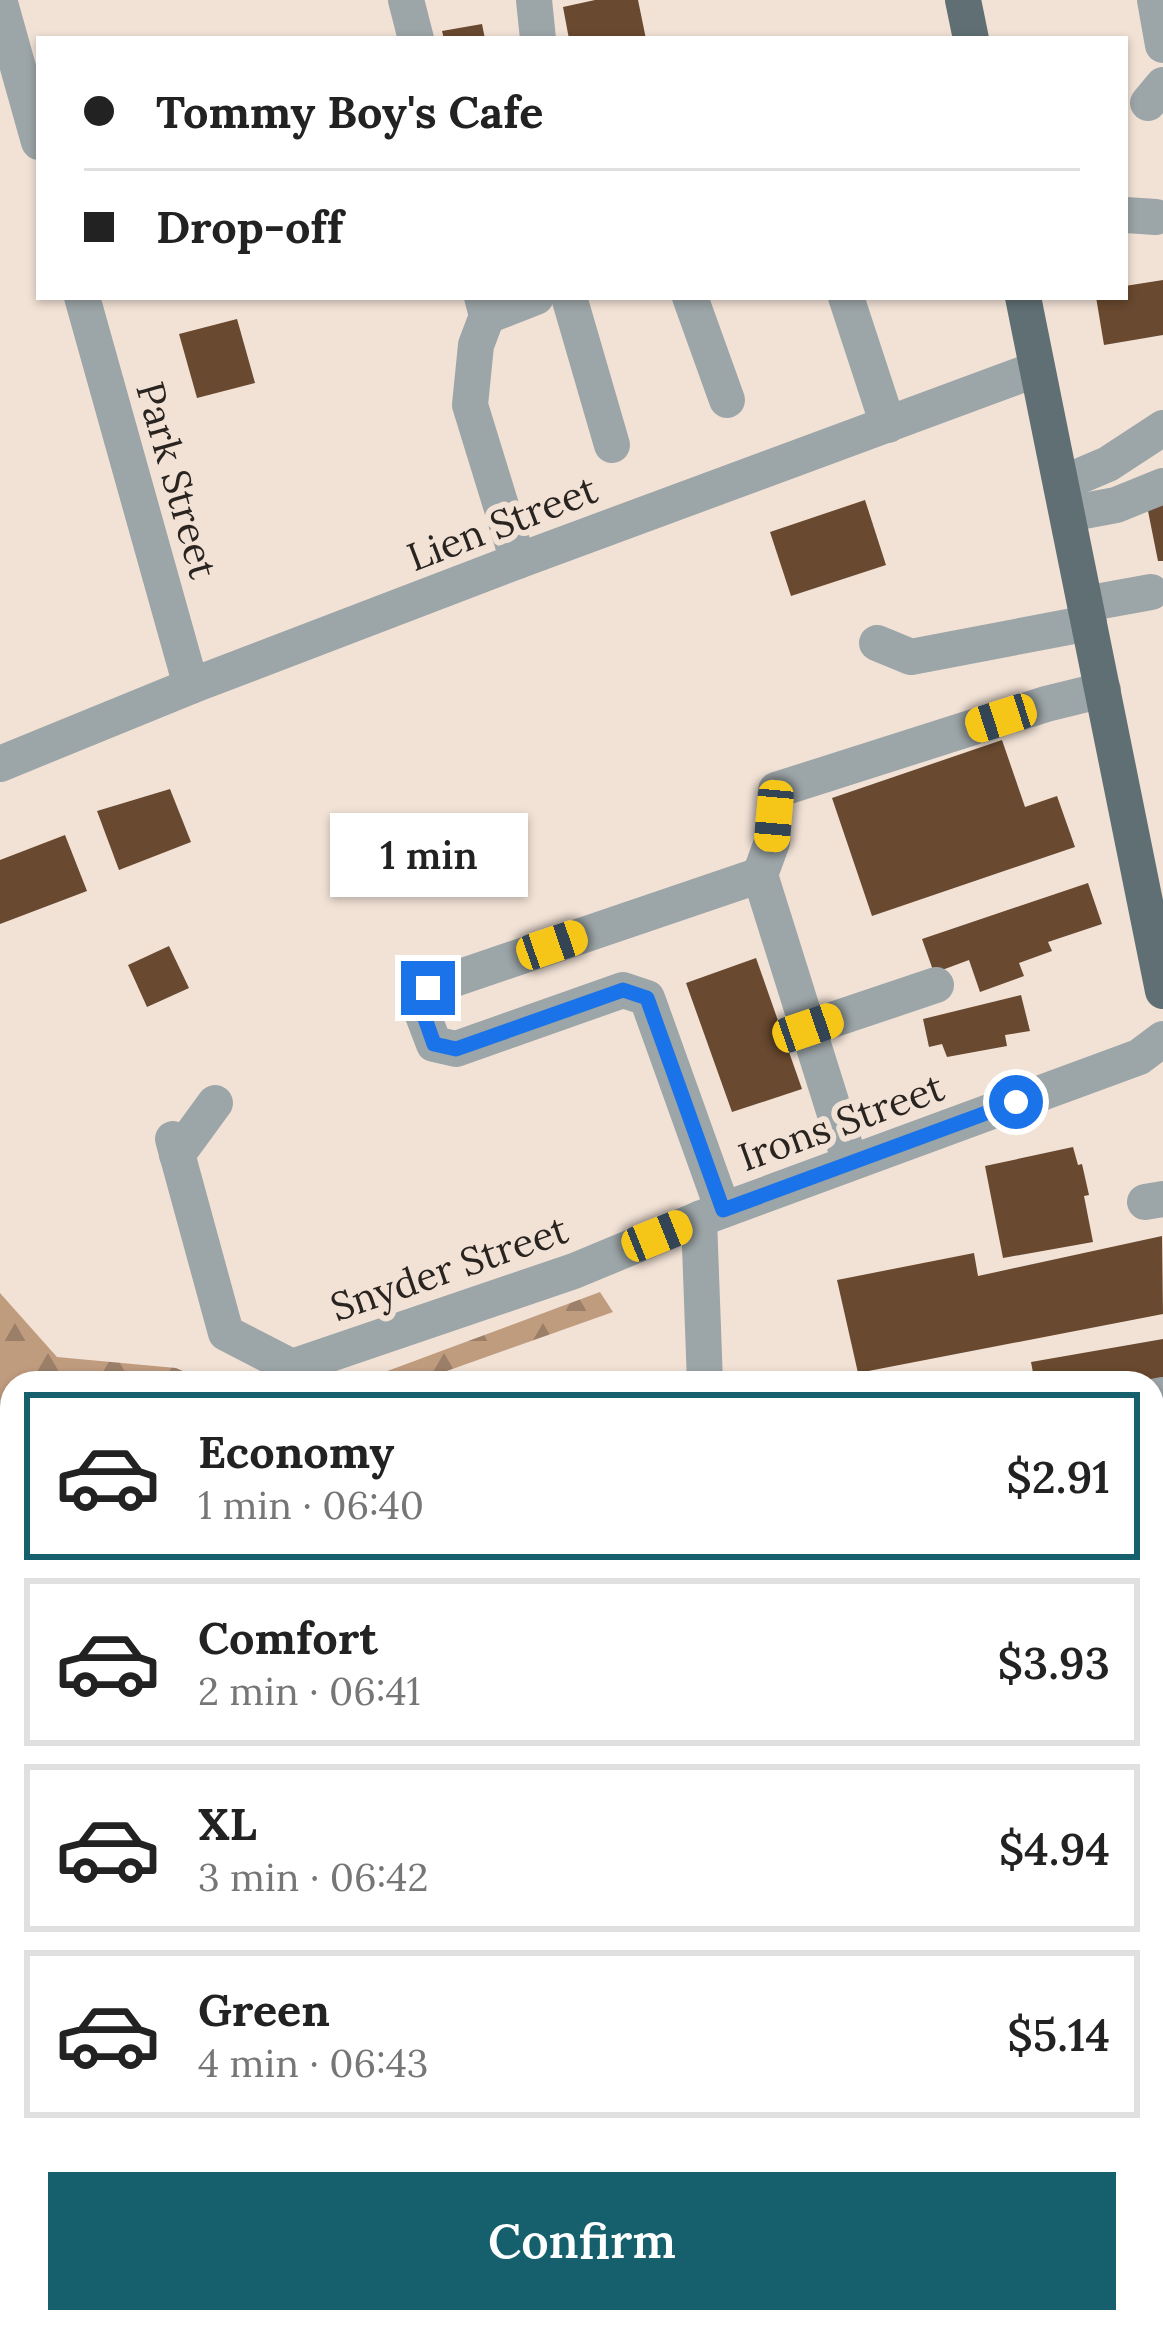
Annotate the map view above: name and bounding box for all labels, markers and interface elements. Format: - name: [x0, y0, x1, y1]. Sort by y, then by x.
- text: Tommy Boy's Cafe: [156, 83, 544, 140]
- text: Drop-off: [156, 198, 343, 255]
- street label: Park Street: [125, 376, 229, 584]
- street label: Lien Street: [400, 464, 604, 582]
- car: [961, 690, 1041, 746]
- car: [753, 779, 795, 853]
- callout: 1 min: [329, 814, 527, 898]
- text: 1 min: [380, 830, 478, 880]
- car: [512, 916, 592, 974]
- route end: [401, 961, 455, 1015]
- car: [768, 999, 848, 1057]
- street label: Irons Street: [732, 1062, 950, 1182]
- route start: [989, 1075, 1043, 1129]
- street label: Snyder Street: [324, 1204, 574, 1332]
- car: [617, 1206, 697, 1266]
- icon: car: [54, 1422, 162, 1530]
- text: Economy: [198, 1423, 394, 1480]
- text: $2.91: [1006, 1448, 1110, 1505]
- text: 1 min · 06:40: [198, 1480, 424, 1530]
- icon: car: [54, 1608, 162, 1716]
- text: Comfort: [198, 1609, 378, 1666]
- text: $3.93: [997, 1634, 1110, 1691]
- text: 2 min · 06:41: [198, 1666, 421, 1716]
- icon: car: [54, 1794, 162, 1902]
- text: XL: [198, 1795, 257, 1852]
- text: $4.94: [999, 1820, 1110, 1877]
- text: 3 min · 06:42: [198, 1852, 428, 1902]
- icon: car: [54, 1980, 162, 2088]
- text: Green: [198, 1981, 330, 2038]
- text: $5.14: [1007, 2006, 1110, 2063]
- text: 4 min · 06:43: [198, 2038, 429, 2088]
- button: Confirm: [48, 2172, 1116, 2310]

